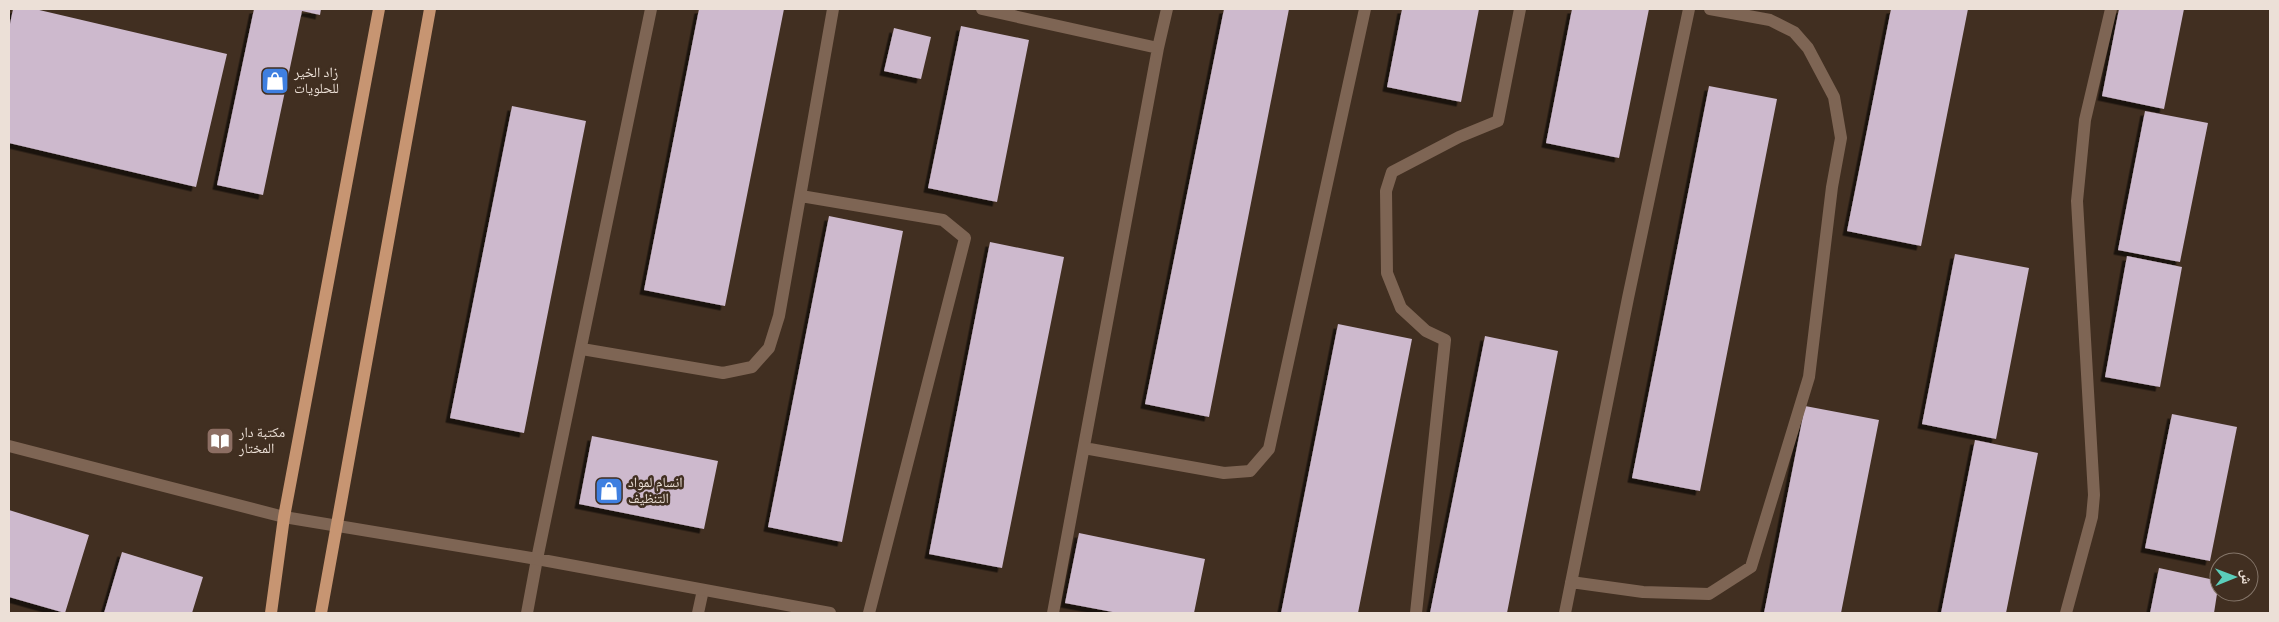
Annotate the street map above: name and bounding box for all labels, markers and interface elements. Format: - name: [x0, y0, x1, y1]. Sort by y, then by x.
- place label: زاد الخير للحلويات: [293, 65, 339, 98]
- shop icon: زاد الخير للحلويات: [260, 66, 290, 96]
- place label: مكتبة دار المختار: [238, 425, 285, 458]
- library icon: مكتبة دار المختار: [205, 426, 235, 456]
- place label: انسام لمواد التنظيف: [628, 475, 683, 508]
- shop icon: انسام لمواد التنظيف: [594, 476, 624, 506]
- north arrow: [2209, 552, 2259, 602]
- text: ش: [2237, 569, 2254, 585]

